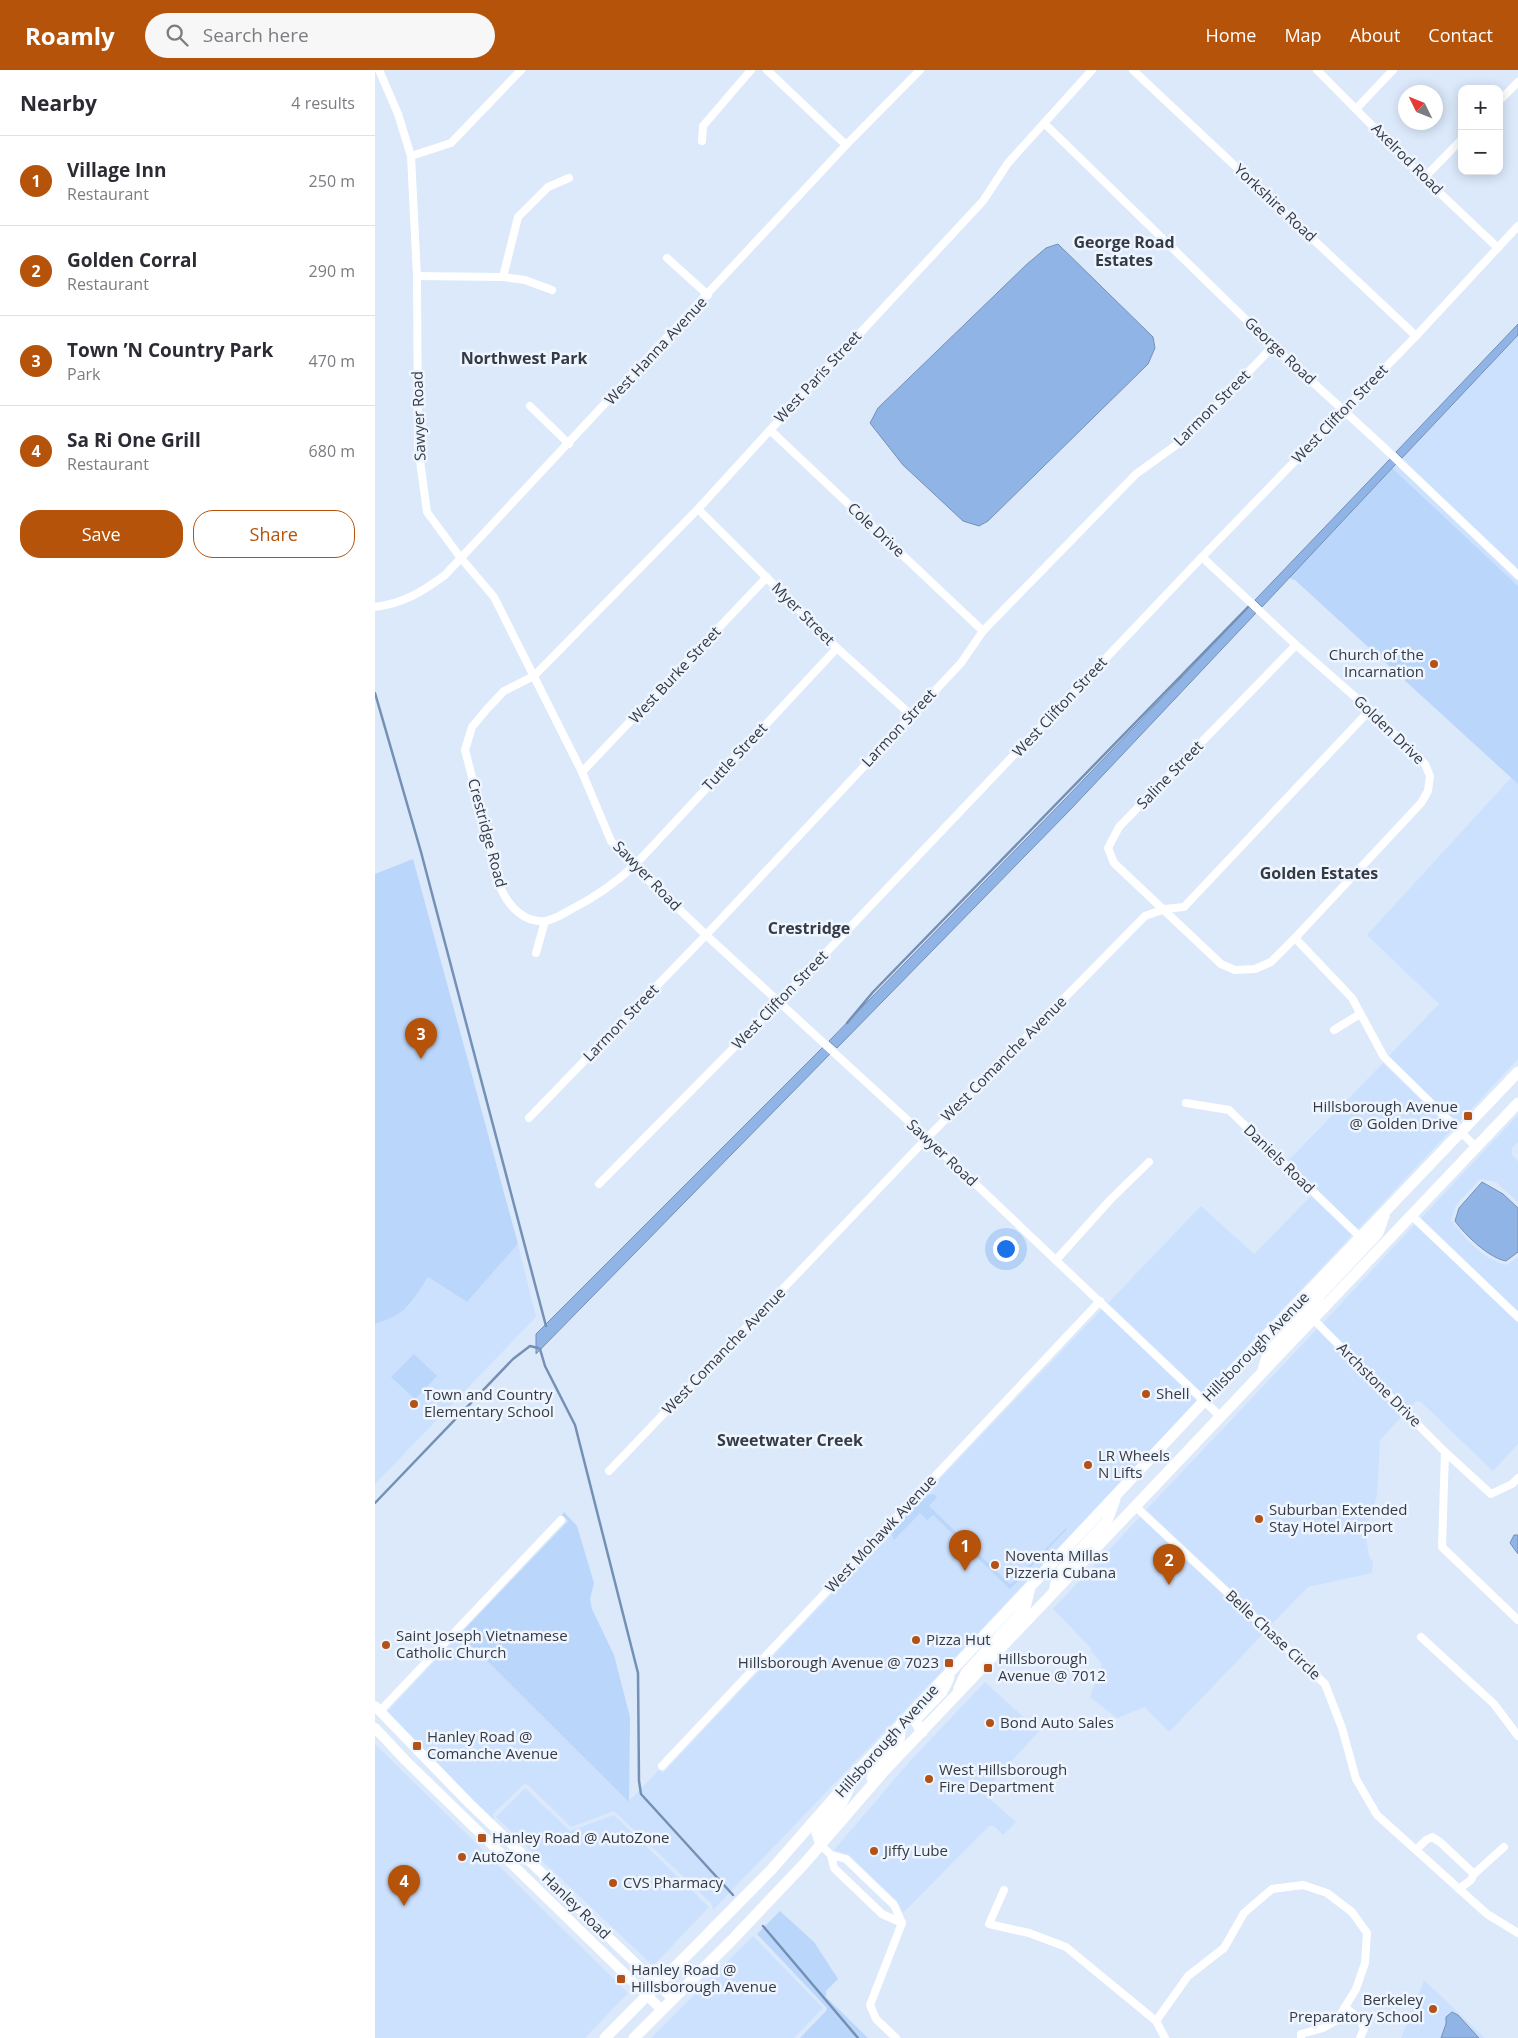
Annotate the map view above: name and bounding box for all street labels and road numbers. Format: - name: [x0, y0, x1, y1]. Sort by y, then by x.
- street label: Axelrod Road: [1368, 118, 1448, 198]
- street label: Yorkshire Road: [1230, 159, 1321, 246]
- street label: West Hanna Avenue: [600, 292, 711, 409]
- street label: George Road: [1241, 312, 1321, 389]
- street label: West Paris Street: [769, 326, 865, 427]
- street label: West Clifton Street: [1287, 360, 1392, 467]
- street label: Larmon Street: [1169, 365, 1254, 450]
- street label: Sawyer Road: [406, 371, 430, 461]
- street label: Cole Drive: [844, 498, 910, 561]
- street label: Myer Street: [768, 577, 840, 649]
- street label: West Burke Street: [624, 622, 724, 727]
- street label: West Clifton Street: [1008, 652, 1111, 761]
- street label: Larmon Street: [857, 684, 940, 771]
- street label: Golden Drive: [1350, 690, 1429, 768]
- street label: Tuttle Street: [698, 718, 771, 795]
- street label: Saline Street: [1132, 736, 1207, 813]
- street label: Crestridge Road: [464, 776, 512, 889]
- street label: Sawyer Road: [609, 836, 686, 915]
- street label: West Clifton Street: [727, 946, 832, 1053]
- street label: Larmon Street: [578, 979, 662, 1065]
- street label: West Comanche Avenue: [936, 991, 1070, 1125]
- street label: Sawyer Road: [903, 1114, 982, 1190]
- street label: Daniels Road: [1240, 1119, 1319, 1197]
- street label: West Comanche Avenue: [657, 1282, 789, 1418]
- street label: Hillsborough Avenue: [1198, 1287, 1313, 1406]
- street label: Archstone Drive: [1333, 1338, 1426, 1431]
- street label: West Mohawk Avenue: [820, 1470, 940, 1597]
- street label: Belle Chase Circle: [1222, 1585, 1326, 1684]
- street label: Hillsborough Avenue: [830, 1680, 942, 1801]
- street label: Hanley Road: [538, 1868, 615, 1943]

